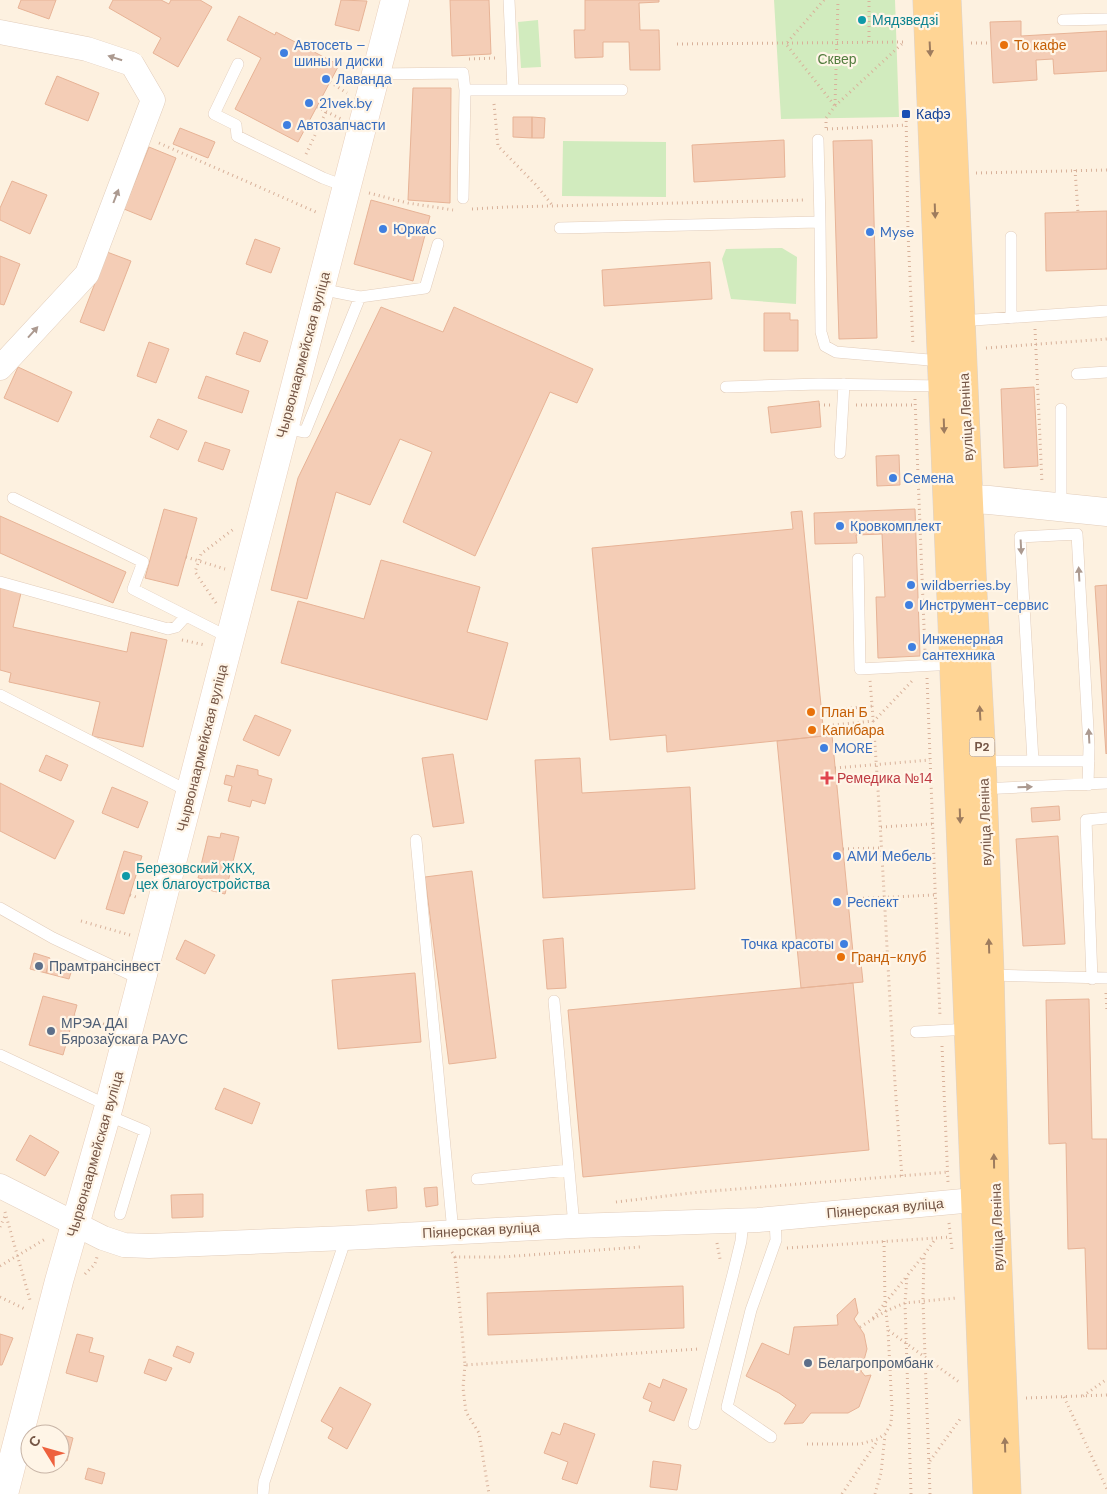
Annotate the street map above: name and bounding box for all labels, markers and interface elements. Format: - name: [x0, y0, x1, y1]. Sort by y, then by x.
- place label: Мядзведзі: [872, 11, 938, 29]
- marker: Мядзведзі: [856, 14, 868, 26]
- place label: Автосеть – шины и диски: [294, 36, 383, 70]
- place label: То кафе: [1014, 36, 1067, 54]
- marker: То кафе: [998, 39, 1010, 51]
- one-way arrow: [926, 41, 934, 57]
- marker: Автосеть – шины и диски: [278, 47, 290, 59]
- park label: Сквер: [817, 50, 857, 68]
- one-way arrow: [108, 54, 123, 62]
- place label: Лаванда: [336, 70, 392, 88]
- marker: Лаванда: [320, 73, 332, 85]
- place label: 21vek.by: [319, 94, 372, 112]
- marker: 21vek.by: [303, 97, 315, 109]
- place label: Кафэ: [916, 105, 951, 123]
- marker: Кафэ: [900, 108, 912, 120]
- place label: Автозапчасти: [297, 116, 385, 134]
- marker: Автозапчасти: [281, 119, 293, 131]
- one-way arrow: [112, 188, 120, 203]
- one-way arrow: [932, 203, 940, 219]
- place label: Юркас: [393, 220, 436, 238]
- marker: Юркас: [377, 223, 389, 235]
- place label: Myse: [880, 223, 914, 241]
- marker: Myse: [864, 226, 876, 238]
- street label: Чырвонаармейская вуліца: [272, 269, 334, 440]
- one-way arrow: [27, 327, 39, 339]
- street label: вуліца Леніна: [955, 372, 977, 461]
- one-way arrow: [940, 418, 948, 434]
- place label: Семена: [903, 469, 954, 487]
- marker: Семена: [887, 472, 899, 484]
- place label: Кровкомплект: [850, 517, 942, 535]
- marker: Кровкомплект: [834, 520, 846, 532]
- one-way arrow: [1017, 539, 1025, 555]
- one-way arrow: [1075, 565, 1083, 581]
- place label: wildberries.by: [921, 576, 1011, 594]
- marker: wildberries.by: [905, 579, 917, 591]
- place label: Инструмент-сервис: [919, 596, 1049, 614]
- marker: Инструмент-сервис: [903, 599, 915, 611]
- place label: Инженерная сантехника: [922, 630, 1003, 664]
- marker: Инженерная сантехника: [906, 641, 918, 653]
- street label: Чырвонаармейская вуліца: [172, 662, 232, 834]
- place label: План Б: [821, 703, 868, 721]
- one-way arrow: [975, 705, 983, 721]
- marker: План Б: [805, 706, 817, 718]
- place label: Капибара: [822, 721, 885, 739]
- marker: Капибара: [806, 724, 818, 736]
- one-way arrow: [1084, 728, 1092, 744]
- road number: Р2: [970, 738, 994, 756]
- place label: MORE: [834, 739, 873, 757]
- marker: MORE: [818, 742, 830, 754]
- place label: Ремедика №14: [837, 769, 933, 787]
- marker: Ремедика №14: [821, 772, 833, 784]
- street label: вуліца Леніна: [974, 778, 996, 866]
- one-way arrow: [1017, 783, 1033, 791]
- one-way arrow: [956, 808, 964, 824]
- place label: АМИ Мебель: [847, 847, 932, 865]
- marker: АМИ Мебель: [831, 850, 843, 862]
- place label: Березовский ЖКХ, цех благоустройства: [136, 859, 270, 893]
- marker: Березовский ЖКХ, цех благоустройства: [120, 870, 132, 882]
- place label: Респект: [847, 893, 899, 911]
- marker: Респект: [831, 896, 843, 908]
- place label: Точка красоты: [741, 935, 834, 953]
- one-way arrow: [985, 937, 993, 953]
- marker: Точка красоты: [838, 938, 850, 950]
- place label: Гранд-клуб: [851, 948, 926, 966]
- marker: Гранд-клуб: [835, 951, 847, 963]
- place label: Прамтрансінвест: [49, 957, 161, 975]
- marker: Прамтрансінвест: [33, 960, 45, 972]
- place label: МРЭА ДАІ Бярозаўскага РАУС: [61, 1014, 188, 1048]
- marker: МРЭА ДАІ Бярозаўскага РАУС: [45, 1025, 57, 1037]
- street label: Чырвонаармейская вуліца: [63, 1069, 127, 1239]
- one-way arrow: [990, 1152, 998, 1168]
- street label: вуліца Леніна: [986, 1183, 1008, 1271]
- street label: Піянерская вуліца: [826, 1194, 945, 1222]
- street label: Піянерская вуліца: [422, 1218, 540, 1242]
- place label: Белагропромбанк: [818, 1354, 934, 1372]
- marker: Белагропромбанк: [802, 1357, 814, 1369]
- north arrow: [20, 1424, 70, 1474]
- text: С: [24, 1432, 45, 1451]
- one-way arrow: [1001, 1437, 1009, 1453]

